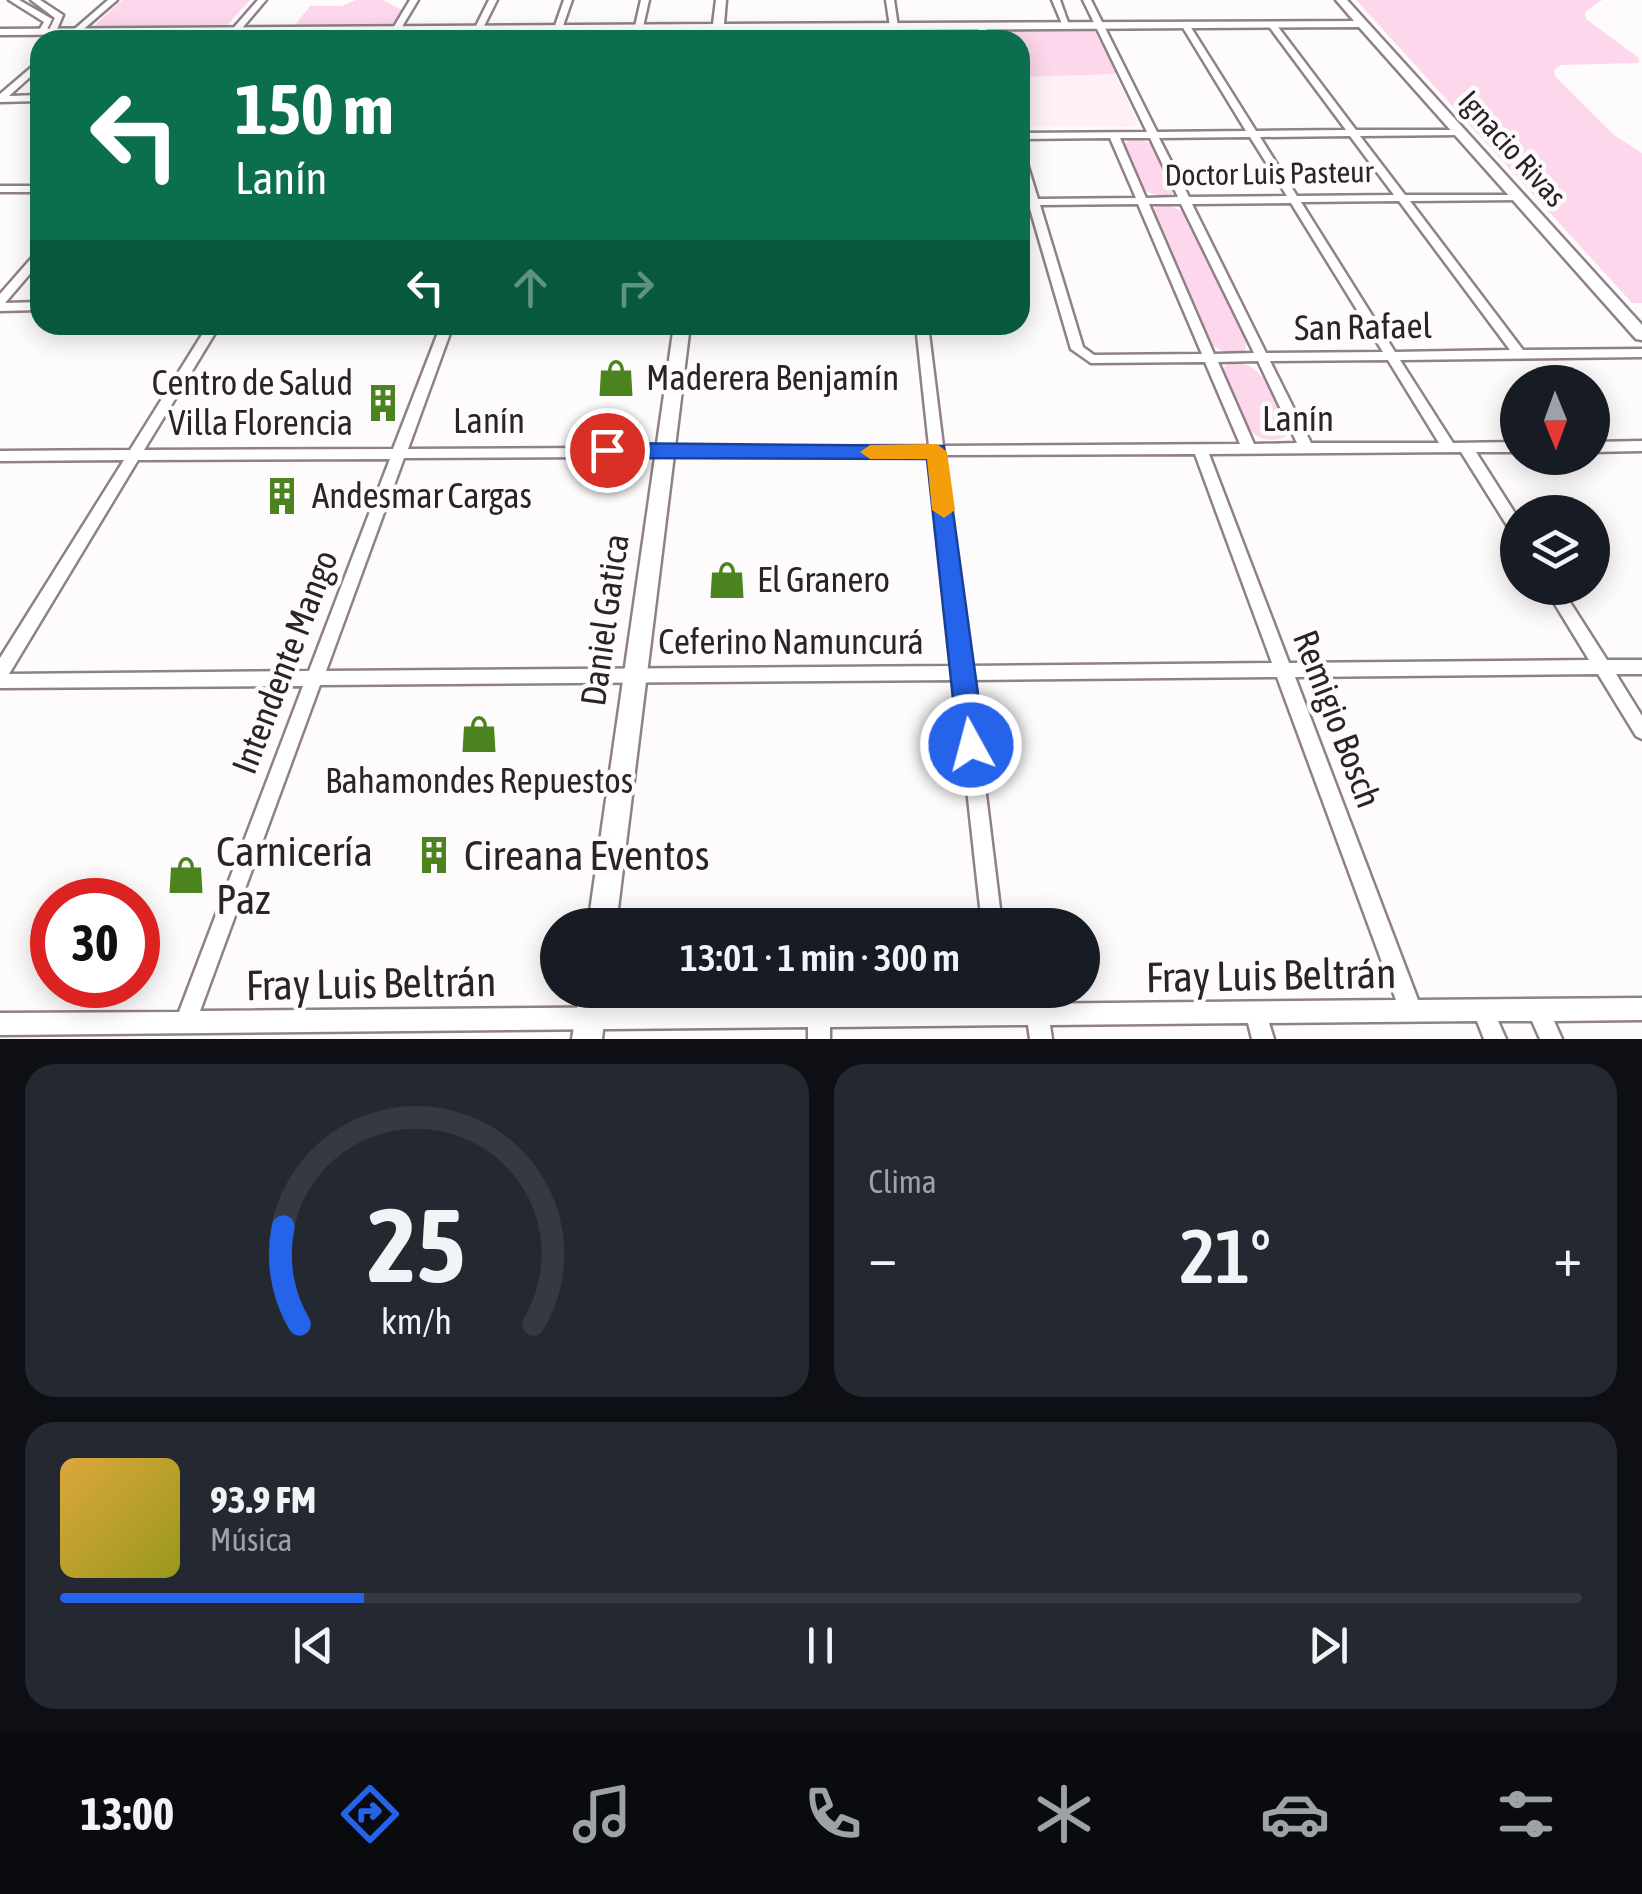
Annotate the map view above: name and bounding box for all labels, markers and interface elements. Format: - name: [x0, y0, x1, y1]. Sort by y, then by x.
- text: 150 m: [235, 69, 394, 149]
- icon: left: [70, 70, 200, 200]
- street label: Ignacio Rivas: [1452, 84, 1573, 213]
- text: Lanín: [235, 152, 327, 204]
- street label: Doctor Luis Pasteur: [1164, 154, 1375, 192]
- icon: left: [398, 260, 453, 315]
- icon: ahead: [503, 260, 558, 315]
- icon: right: [608, 260, 663, 315]
- street label: San Rafael: [1294, 305, 1432, 347]
- shop icon: Maderera Benjamín: [595, 357, 637, 399]
- place label: Maderera Benjamín: [646, 357, 899, 397]
- place label: Centro de Salud Villa Florencia: [152, 362, 353, 442]
- north arrow: [1500, 365, 1610, 475]
- map controls: [1500, 365, 1610, 605]
- building icon: Centro de Salud Villa Florencia: [362, 382, 404, 424]
- street label: Lanín: [1262, 398, 1334, 438]
- street label: Lanín: [453, 400, 525, 440]
- pin: [565, 408, 650, 493]
- icon: arrive: [580, 423, 635, 478]
- building icon: Andesmar Cargas: [261, 475, 303, 517]
- place label: Andesmar Cargas: [312, 475, 532, 515]
- button: layers: [1500, 495, 1610, 605]
- street label: Daniel Gatica: [572, 531, 636, 708]
- street label: Intendente Mango: [223, 544, 345, 779]
- shop icon: El Granero: [706, 559, 748, 601]
- place label: El Granero: [757, 559, 890, 599]
- street label: Ceferino Namuncurá: [658, 621, 924, 661]
- street label: Remigio Bosch: [1286, 625, 1390, 813]
- position arrow: [919, 693, 1023, 797]
- shop icon: Bahamondes Repuestos: [458, 713, 500, 755]
- place label: Bahamondes Repuestos: [325, 760, 633, 800]
- place label: Carnicería Paz: [216, 827, 373, 923]
- place label: Cireana Eventos: [464, 831, 710, 879]
- building icon: Cireana Eventos: [413, 834, 455, 876]
- shop icon: Carnicería Paz: [165, 854, 207, 896]
- speed limit sign: 30: [30, 878, 160, 1008]
- text: 13:01 · 1 min · 300 m: [680, 936, 960, 979]
- street label: Fray Luis Beltrán: [1145, 949, 1397, 1001]
- street label: Fray Luis Beltrán: [245, 957, 497, 1009]
- text: Clima: [869, 1163, 937, 1200]
- text: 25: [368, 1185, 466, 1304]
- text: 21°: [1180, 1213, 1271, 1299]
- text: −: [869, 1225, 897, 1288]
- text: +: [1553, 1225, 1582, 1288]
- text: km/h: [381, 1301, 452, 1342]
- text: 93.9 FM: [210, 1478, 316, 1521]
- text: Música: [210, 1521, 292, 1558]
- icon: previous: [286, 1618, 341, 1673]
- icon: pause: [793, 1618, 848, 1673]
- icon: next: [1301, 1618, 1356, 1673]
- icon: directions: [335, 1779, 405, 1849]
- icon: music: [567, 1779, 637, 1849]
- icon: phone: [798, 1779, 868, 1849]
- icon: climate: [1029, 1779, 1099, 1849]
- icon: car: [1260, 1779, 1330, 1849]
- icon: filters: [1491, 1779, 1561, 1849]
- text: 13:00: [81, 1788, 174, 1840]

